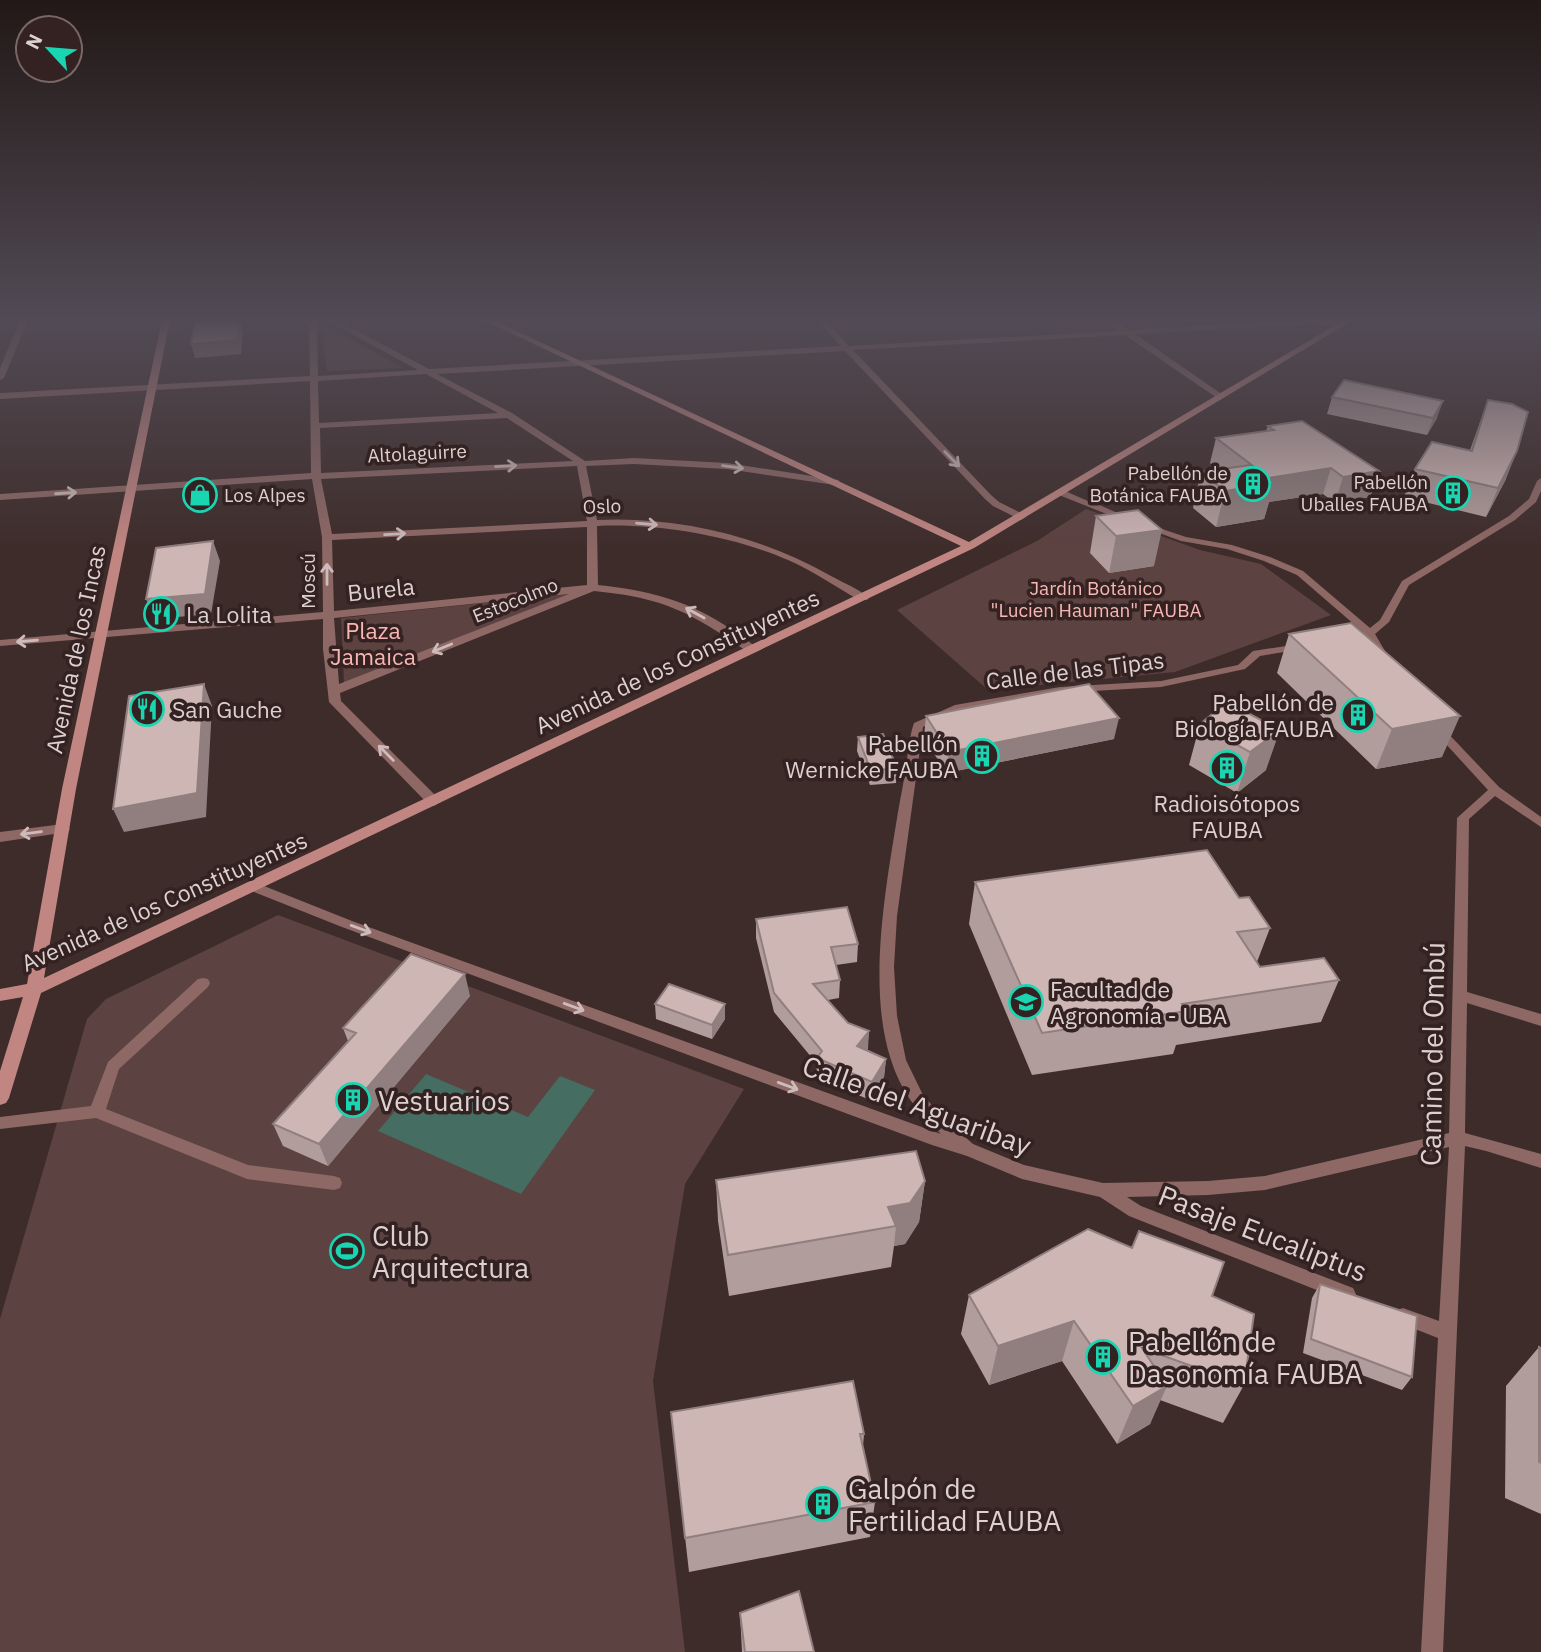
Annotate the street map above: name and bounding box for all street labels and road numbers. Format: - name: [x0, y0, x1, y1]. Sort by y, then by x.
- street label: Altolaguirre: [367, 438, 467, 468]
- street label: Oslo: [582, 493, 622, 519]
- street label: Avenida de los Incas: [38, 542, 112, 756]
- street label: Moscú: [296, 553, 320, 609]
- street label: Burela: [346, 571, 416, 607]
- street label: Estocolmo: [469, 572, 561, 628]
- street label: Avenida de los Constituyentes: [530, 582, 824, 740]
- street label: Calle de las Tipas: [984, 644, 1166, 696]
- street label: Avenida de los Constituyentes: [16, 824, 312, 978]
- street label: Camino del Ombú: [1412, 942, 1452, 1166]
- street label: Calle del Aguaribay: [797, 1046, 1037, 1164]
- street label: Pasaje Eucaliptus: [1153, 1176, 1373, 1290]

